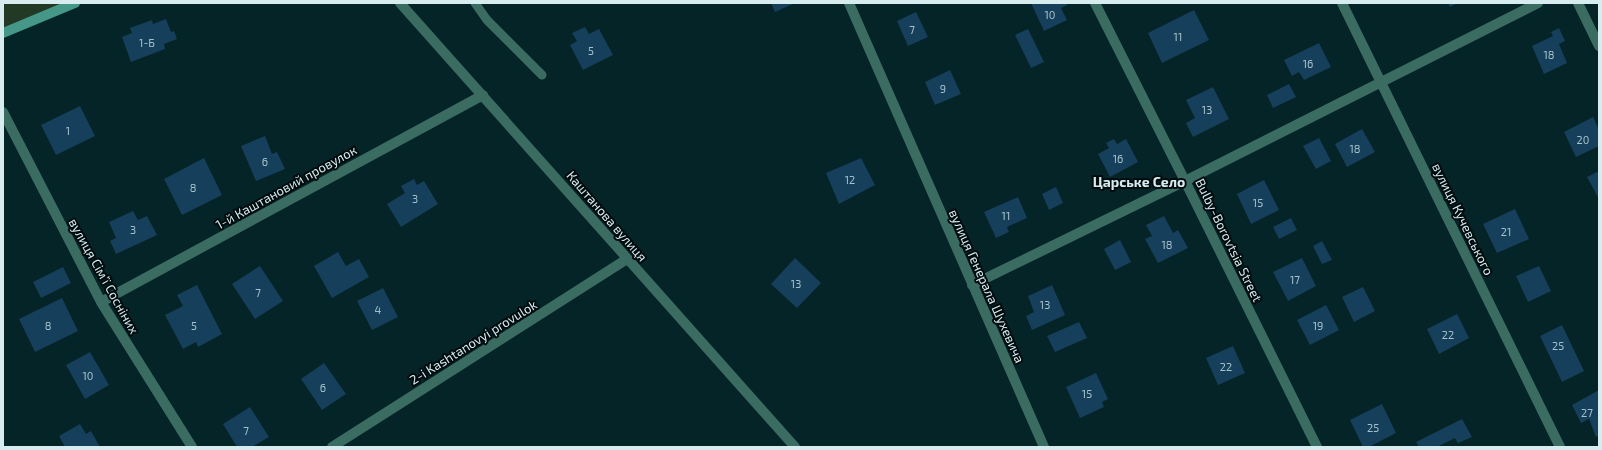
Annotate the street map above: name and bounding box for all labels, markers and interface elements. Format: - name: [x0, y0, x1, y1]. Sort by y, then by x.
- house number: 10: [1044, 8, 1056, 21]
- house number: 7: [909, 23, 915, 36]
- house number: 11: [1174, 30, 1182, 43]
- house number: 1-Б: [139, 36, 155, 49]
- house number: 5: [588, 44, 594, 57]
- house number: 18: [1543, 48, 1555, 61]
- house number: 16: [1303, 57, 1313, 70]
- house number: 9: [940, 82, 946, 95]
- house number: 13: [1202, 103, 1212, 116]
- house number: 1: [66, 124, 70, 137]
- house number: 20: [1577, 133, 1589, 146]
- street label: 1-й Каштановий провулок: [213, 142, 359, 232]
- house number: 18: [1349, 142, 1361, 155]
- house number: 16: [1113, 152, 1123, 165]
- house number: 6: [262, 155, 268, 168]
- street label: вулиця Кучевського: [1429, 160, 1497, 278]
- street label: Каштанова вулиця: [563, 168, 651, 264]
- house number: 12: [845, 173, 855, 186]
- district label: Царське Село: [1093, 173, 1185, 190]
- street label: Bulby-Borovtsia Street: [1192, 176, 1266, 304]
- house number: 8: [190, 181, 196, 194]
- house number: 3: [412, 192, 418, 205]
- house number: 15: [1253, 196, 1263, 209]
- street label: вулиця Генерала Шухевича: [946, 207, 1028, 365]
- house number: 11: [1002, 209, 1010, 222]
- street label: вулиця Сім’ї Сосніних: [66, 216, 142, 337]
- house number: 3: [130, 223, 136, 236]
- house number: 21: [1501, 225, 1511, 238]
- house number: 18: [1161, 238, 1173, 251]
- house number: 17: [1290, 273, 1300, 286]
- house number: 13: [791, 277, 801, 290]
- house number: 7: [255, 286, 261, 299]
- street label: 2-i Kashtanovyi provulok: [406, 296, 540, 388]
- house number: 13: [1040, 298, 1050, 311]
- house number: 4: [375, 303, 382, 316]
- house number: 8: [45, 319, 51, 332]
- house number: 5: [191, 319, 197, 332]
- house number: 19: [1313, 319, 1323, 332]
- house number: 22: [1442, 328, 1454, 341]
- house number: 25: [1552, 339, 1564, 352]
- house number: 22: [1220, 360, 1232, 373]
- house number: 10: [82, 369, 94, 382]
- house number: 6: [320, 381, 326, 394]
- house number: 15: [1082, 387, 1092, 400]
- house number: 27: [1581, 406, 1593, 419]
- house number: 25: [1367, 421, 1379, 434]
- house number: 7: [243, 424, 249, 437]

